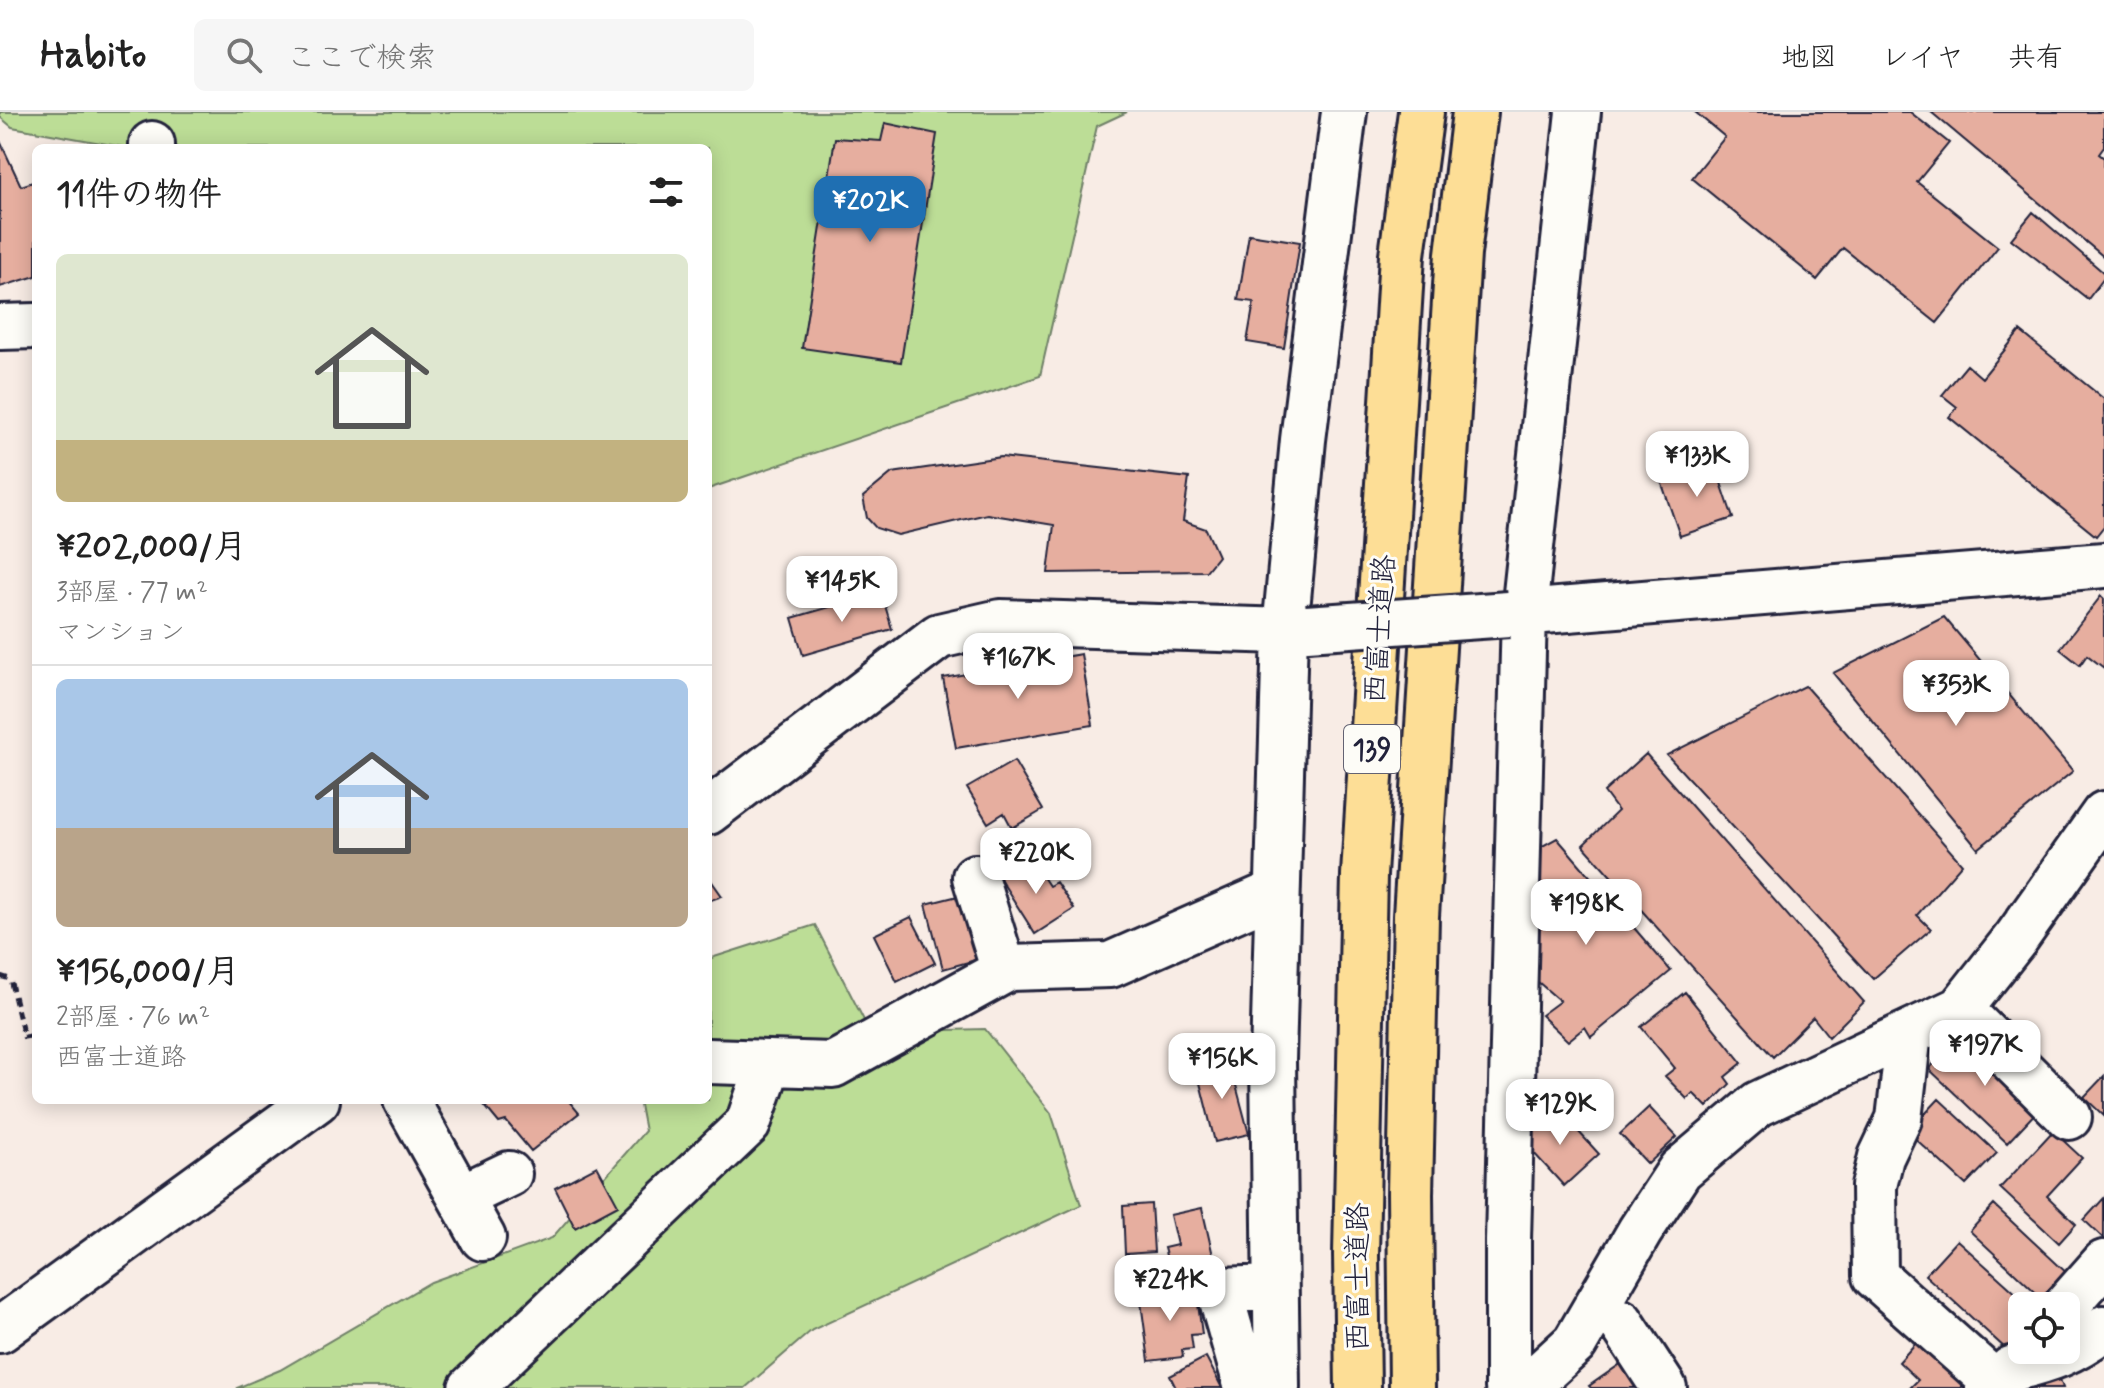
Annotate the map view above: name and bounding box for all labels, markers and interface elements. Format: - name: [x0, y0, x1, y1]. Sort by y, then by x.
- search box: [194, 19, 754, 91]
- text: Habito: [40, 31, 146, 80]
- icon: search: [222, 33, 266, 77]
- text: ここで検索: [286, 39, 436, 78]
- text: 地図: [1781, 40, 1837, 77]
- text: レイヤ: [1881, 40, 1964, 77]
- text: 共有: [2008, 40, 2064, 77]
- icon: filters: [644, 170, 688, 214]
- text: 11件の物件: [56, 173, 222, 218]
- pin: ¥202K: [814, 176, 926, 244]
- text: ¥202K: [832, 185, 908, 219]
- icon: home: [300, 306, 444, 450]
- pin: ¥133K: [1641, 431, 1753, 499]
- text: ¥133K: [1664, 440, 1730, 474]
- text: ¥202,000/月: [56, 525, 247, 570]
- street label: 西富士道路: [1356, 553, 1405, 705]
- pin: ¥145K: [786, 556, 898, 624]
- text: ¥145K: [804, 565, 880, 599]
- text: 3部屋 · 77 m²: [56, 576, 208, 610]
- text: マンション: [56, 616, 185, 650]
- pin: ¥167K: [962, 633, 1074, 701]
- text: ¥167K: [981, 642, 1055, 676]
- pin: ¥353K: [1900, 660, 2012, 728]
- text: ¥353K: [1921, 669, 1991, 703]
- road number: 139: [1344, 725, 1400, 773]
- icon: home: [300, 731, 444, 875]
- pin: ¥220K: [980, 828, 1092, 896]
- text: ¥220K: [998, 837, 1074, 871]
- pin: ¥198K: [1530, 879, 1642, 947]
- text: ¥198K: [1549, 888, 1623, 922]
- text: ¥156,000/月: [56, 950, 240, 995]
- text: 2部屋 · 76 m²: [56, 1001, 210, 1035]
- pin: ¥197K: [1929, 1020, 2041, 1088]
- text: ¥197K: [1948, 1029, 2022, 1063]
- pin: ¥156K: [1166, 1033, 1278, 1101]
- text: 西富士道路: [56, 1041, 186, 1075]
- text: ¥156K: [1186, 1042, 1258, 1076]
- pin: ¥129K: [1504, 1079, 1616, 1147]
- text: ¥129K: [1524, 1088, 1596, 1122]
- street label: 西富士道路: [1339, 1202, 1378, 1352]
- pin: ¥224K: [1114, 1255, 1226, 1323]
- text: ¥224K: [1132, 1264, 1208, 1298]
- map controls: [2008, 1292, 2080, 1364]
- button: locate: [2008, 1292, 2080, 1364]

